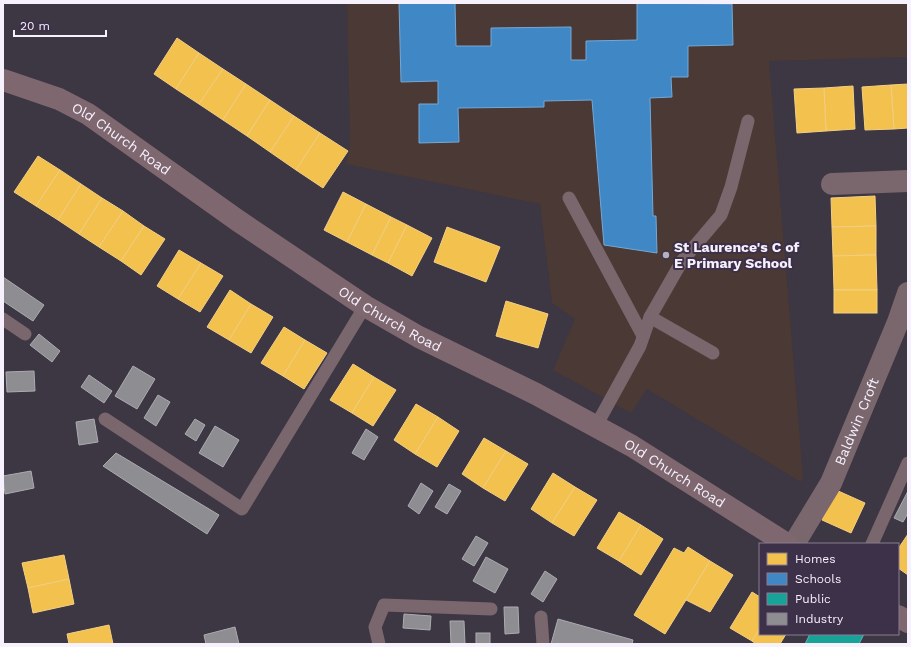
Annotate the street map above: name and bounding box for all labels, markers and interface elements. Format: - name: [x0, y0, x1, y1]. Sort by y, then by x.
- scale bar: [14, 12, 106, 38]
- text: 20 m: [20, 19, 50, 33]
- street label: Old Church Road: [69, 99, 174, 178]
- place label: St Laurence's C of E Primary School: [674, 239, 800, 271]
- marker: St Laurence's C of E Primary School: [661, 250, 671, 260]
- street label: Old Church Road: [336, 283, 444, 355]
- street label: Baldwin Croft: [831, 375, 882, 468]
- street label: Old Church Road: [622, 435, 728, 511]
- legend: [759, 543, 899, 635]
- text: Homes: [795, 552, 836, 566]
- text: Schools: [795, 572, 841, 586]
- text: Public: [795, 592, 831, 606]
- text: Industry: [795, 612, 844, 626]

